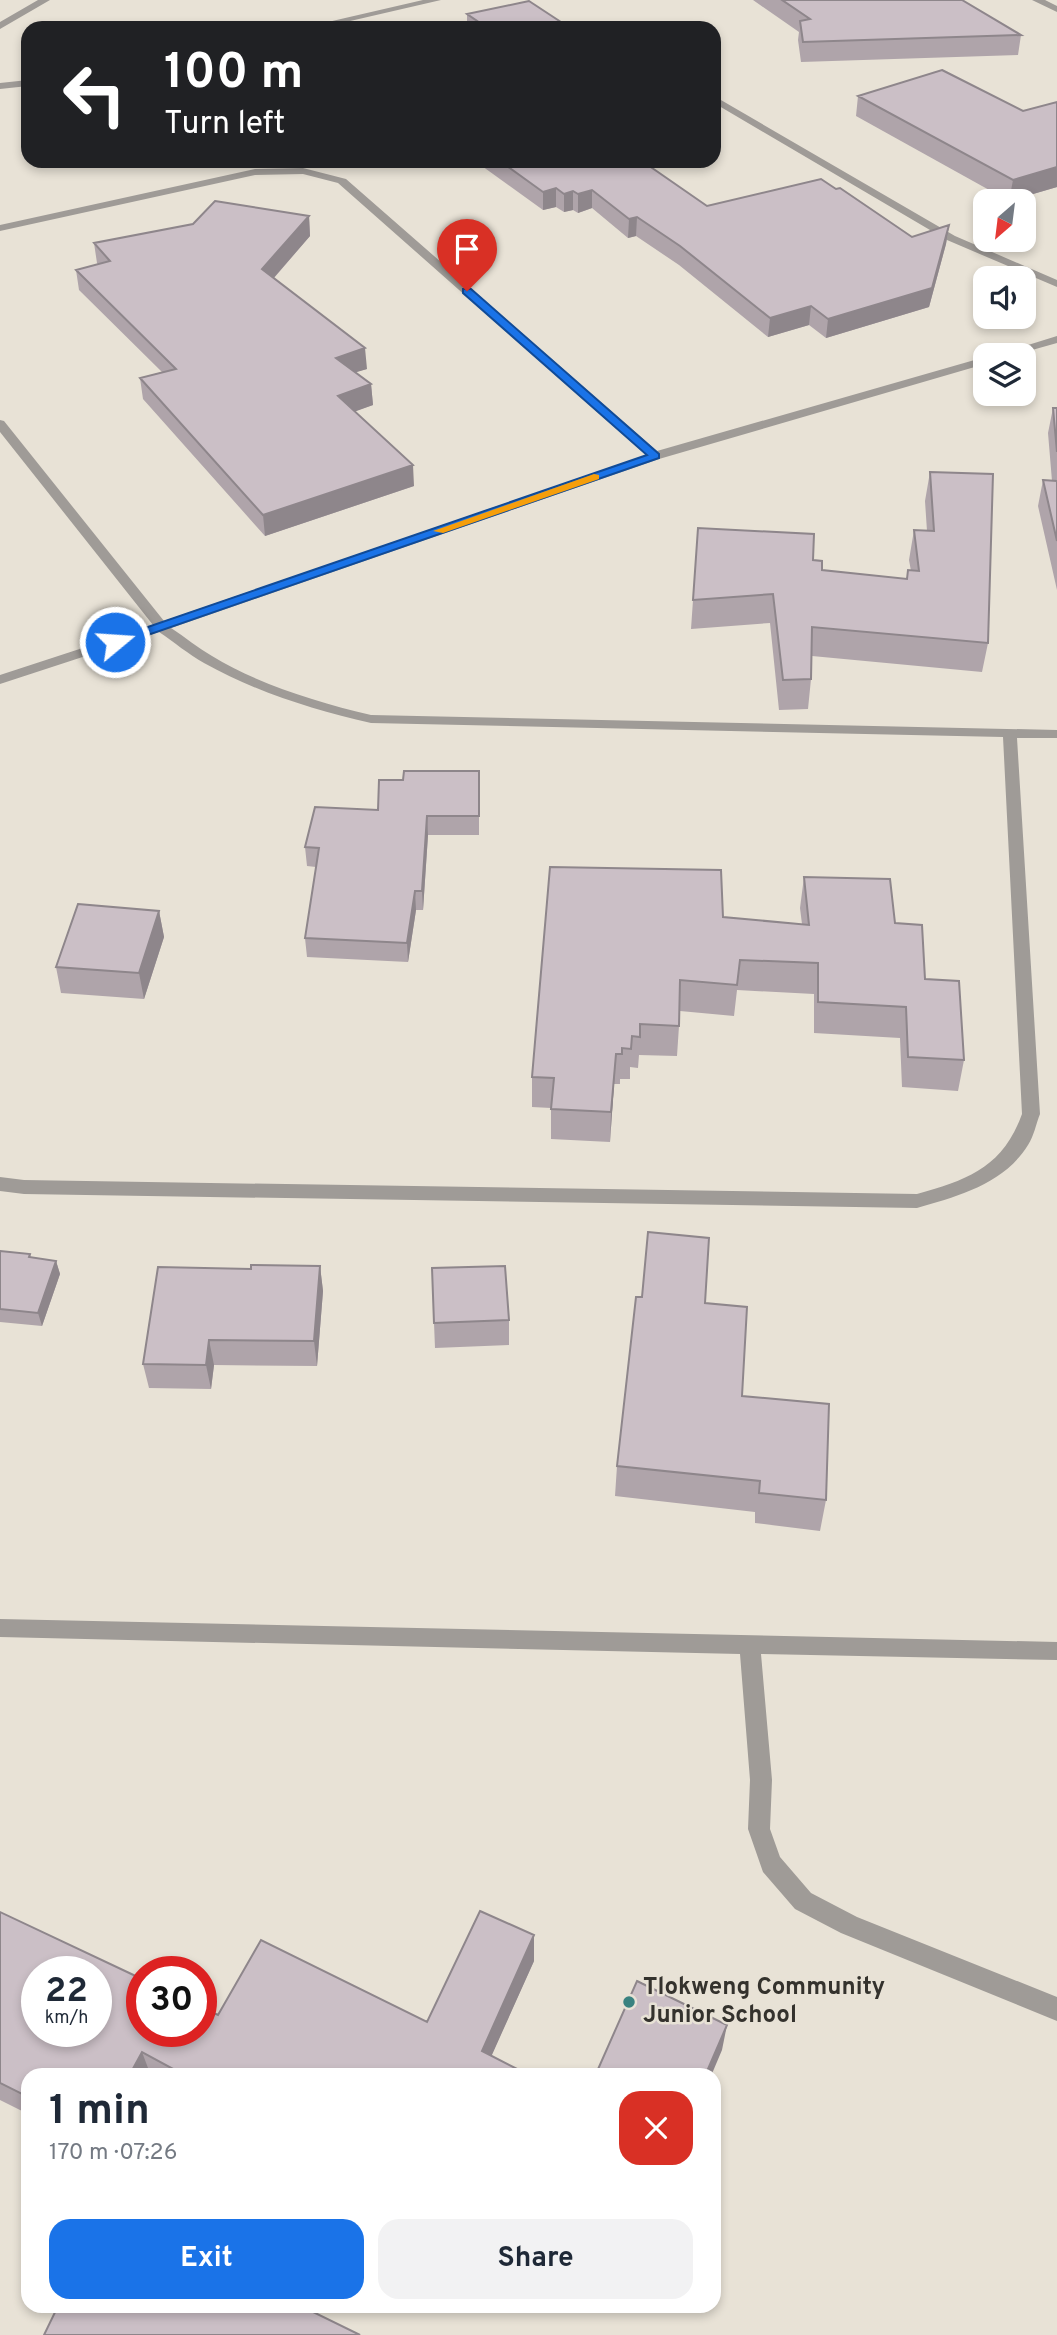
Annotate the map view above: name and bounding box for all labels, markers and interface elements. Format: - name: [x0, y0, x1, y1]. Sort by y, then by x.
- text: 100 m: [164, 44, 303, 106]
- icon: left: [49, 49, 140, 140]
- text: Turn left: [164, 105, 285, 145]
- north arrow: [973, 189, 1036, 252]
- map controls: [973, 189, 1036, 406]
- pin: [437, 219, 497, 291]
- icon: arrive: [448, 230, 486, 268]
- button: sound: [973, 266, 1036, 329]
- button: layers: [973, 343, 1036, 406]
- position arrow: [78, 605, 152, 679]
- speed limit sign: 30: [126, 1956, 217, 2047]
- text: 22: [45, 1970, 88, 2014]
- place label: Tlokweng Community Junior School: [643, 1973, 885, 2031]
- marker: Tlokweng Community Junior School: [621, 1994, 637, 2010]
- text: km/h: [45, 2007, 88, 2030]
- text: 1 min: [49, 2086, 150, 2139]
- button: close: [619, 2091, 693, 2165]
- text: 170 m · 07:26: [49, 2139, 177, 2168]
- button: Exit: [49, 2219, 364, 2299]
- button: Share: [378, 2219, 693, 2299]

